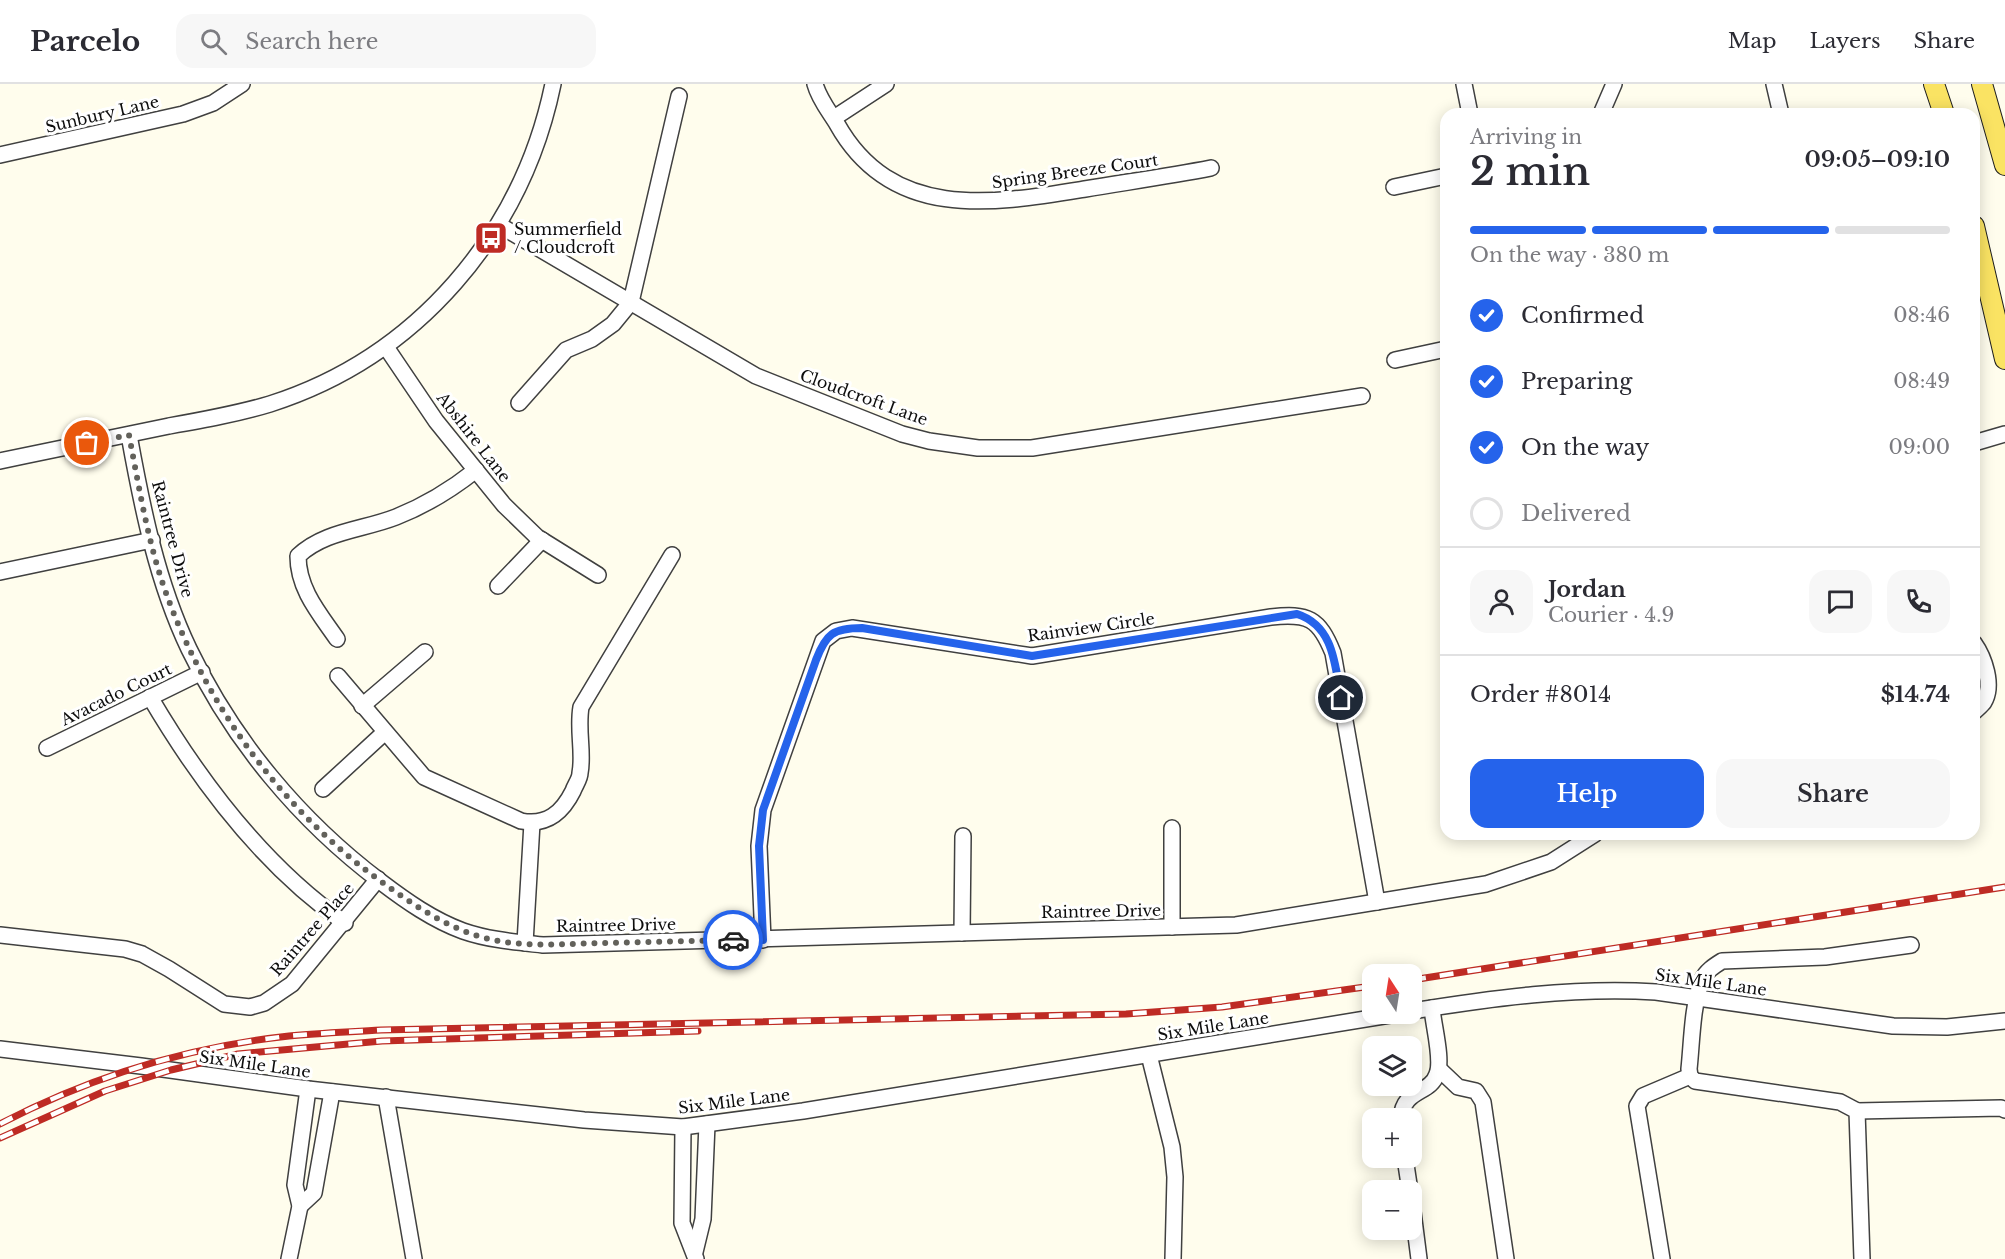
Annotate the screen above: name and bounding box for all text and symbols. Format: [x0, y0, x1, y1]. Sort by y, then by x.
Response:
search box [176, 14, 596, 68]
text: Parcelo [30, 24, 140, 59]
icon: search [197, 25, 230, 58]
text: Search here [245, 28, 378, 55]
text: Map [1728, 28, 1777, 54]
text: Layers [1810, 28, 1881, 54]
text: Share [1914, 28, 1975, 54]
street label: Sunbury Lane [43, 91, 161, 137]
text: Arriving in [1470, 125, 1582, 149]
text: 09:05–09:10 [1804, 146, 1950, 173]
text: 2 min [1470, 147, 1590, 196]
street label: Spring Breeze Court [991, 149, 1159, 193]
place label: Summerfield / Cloudcroft [514, 219, 622, 257]
bus stop icon: Summerfield / Cloudcroft [473, 220, 509, 256]
text: On the way · 380 m [1470, 243, 1669, 267]
icon: check [1470, 299, 1503, 332]
text: Confirmed [1521, 302, 1644, 329]
text: 08:46 [1893, 303, 1950, 327]
street label: Cloudcroft Lane [797, 365, 931, 429]
icon: check [1470, 365, 1503, 398]
text: Preparing [1521, 368, 1632, 395]
text: 08:49 [1893, 369, 1950, 393]
street label: Abshire Lane [432, 387, 515, 486]
pin [61, 417, 112, 468]
icon: bag [70, 426, 103, 459]
icon: check [1470, 431, 1503, 464]
text: On the way [1521, 434, 1649, 461]
text: 09:00 [1889, 435, 1950, 459]
street label: Raintree Drive [148, 478, 198, 600]
text: Delivered [1521, 500, 1631, 527]
button: person [1470, 570, 1533, 633]
button: chat [1809, 570, 1872, 633]
button: phone [1887, 570, 1950, 633]
text: Jordan [1548, 576, 1626, 603]
text: Courier · 4.9 [1548, 603, 1674, 627]
street label: Rainview Circle [1026, 608, 1156, 646]
street label: Avacado Court [56, 659, 175, 730]
pin [1315, 672, 1366, 723]
icon: home [1324, 681, 1357, 714]
text: Order #8014 [1470, 681, 1611, 708]
text: $14.74 [1881, 681, 1950, 708]
button: Help [1470, 759, 1704, 828]
button: Share [1716, 759, 1950, 828]
street label: Raintree Place [266, 878, 358, 980]
street label: Raintree Drive [1041, 900, 1161, 922]
courier [703, 910, 763, 970]
street label: Raintree Drive [556, 914, 676, 936]
icon: car [717, 924, 750, 957]
north arrow [1362, 964, 1422, 1024]
map controls [1362, 964, 1422, 1240]
street label: Six Mile Lane [1654, 964, 1768, 1000]
street label: Six Mile Lane [1156, 1007, 1270, 1045]
button: layers [1362, 1036, 1422, 1096]
street label: Six Mile Lane [198, 1046, 312, 1082]
street label: Six Mile Lane [677, 1084, 791, 1118]
button: + [1362, 1108, 1422, 1168]
button: − [1362, 1180, 1422, 1240]

